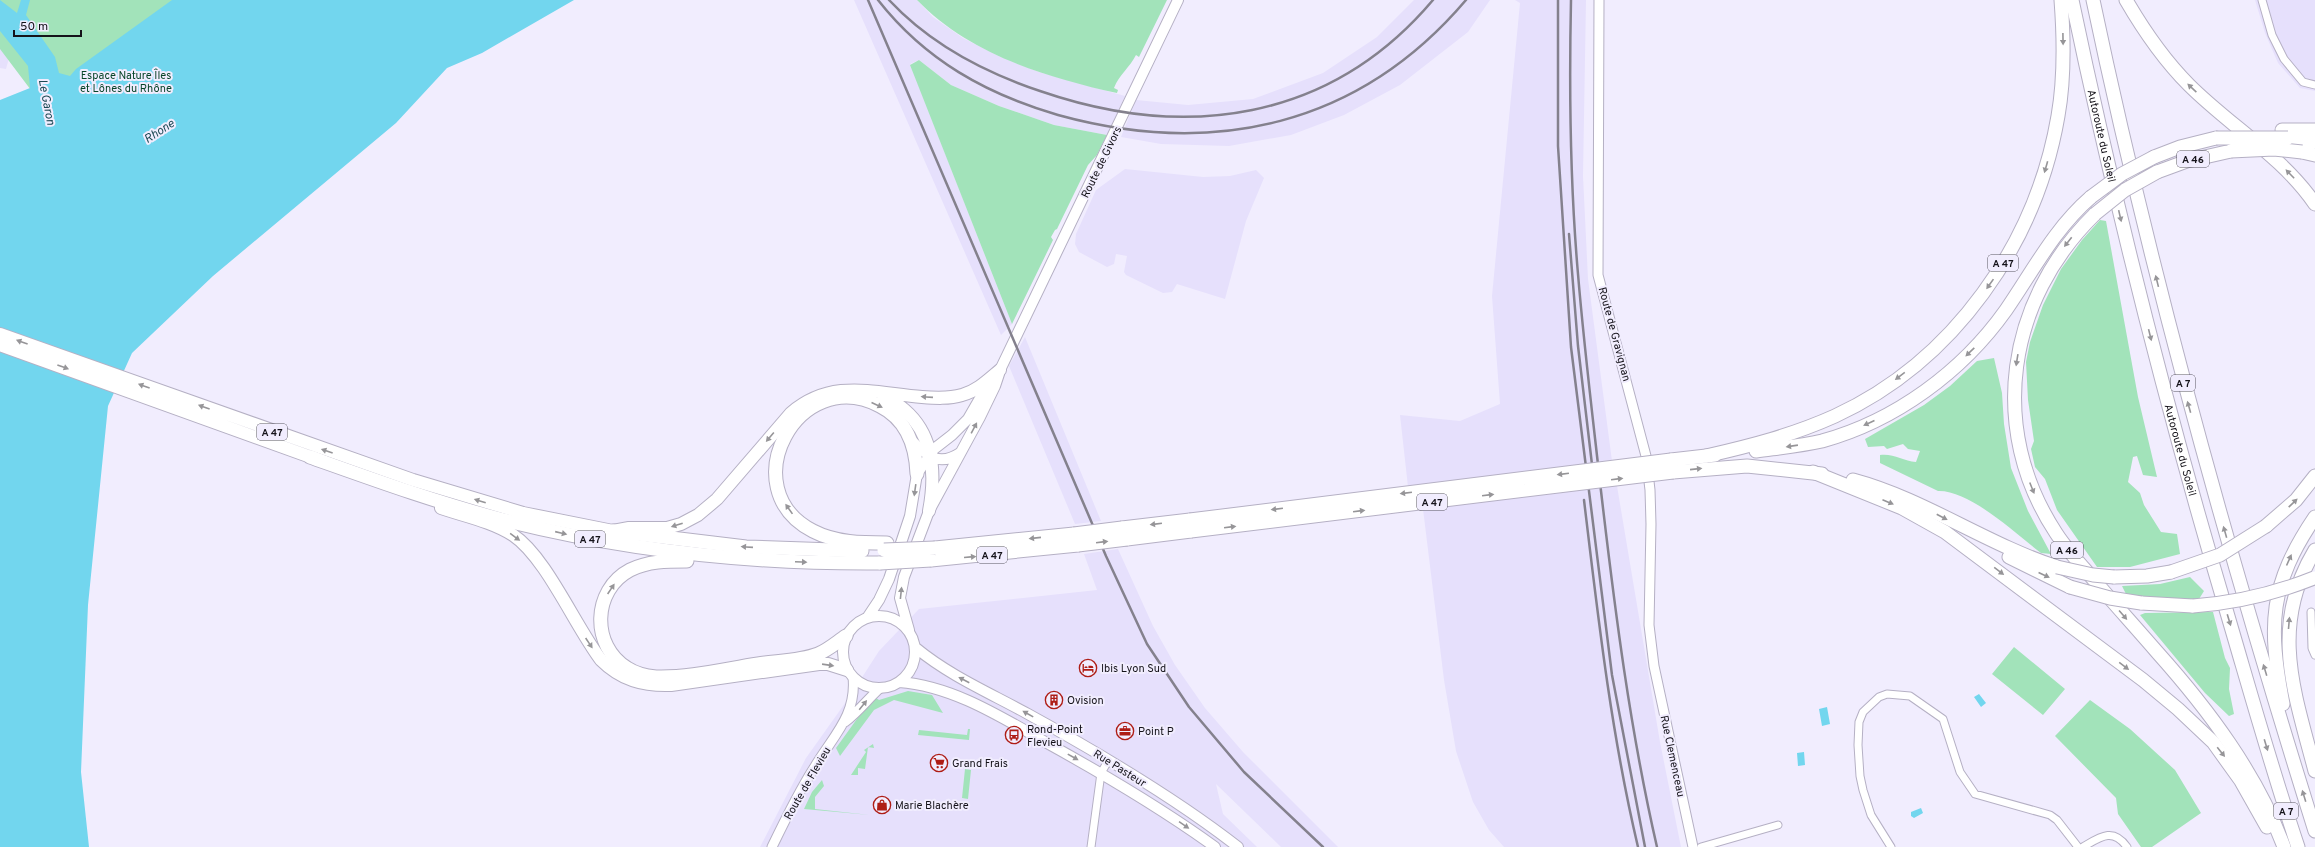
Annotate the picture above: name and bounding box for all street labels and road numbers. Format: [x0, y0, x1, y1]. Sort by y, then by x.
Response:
street label: Autoroute du Soleil [2084, 88, 2118, 184]
street label: Route de Givors [1079, 124, 1125, 201]
road number: A 46 [2177, 151, 2209, 167]
road number: A 47 [1988, 255, 2018, 271]
street label: Route de Gravignan [1595, 286, 1633, 383]
road number: A 7 [2171, 375, 2195, 391]
street label: Autoroute du Soleil [2161, 403, 2199, 498]
road number: A 47 [257, 424, 287, 440]
road number: A 47 [1417, 494, 1447, 510]
road number: A 47 [575, 531, 605, 547]
road number: A 46 [2051, 542, 2083, 558]
road number: A 47 [977, 547, 1007, 563]
street label: Rue Clemenceau [1657, 714, 1688, 798]
street label: Route de Flevieu [781, 745, 834, 822]
street label: Rue Pasteur [1090, 747, 1149, 791]
road number: A 7 [2274, 803, 2298, 819]

